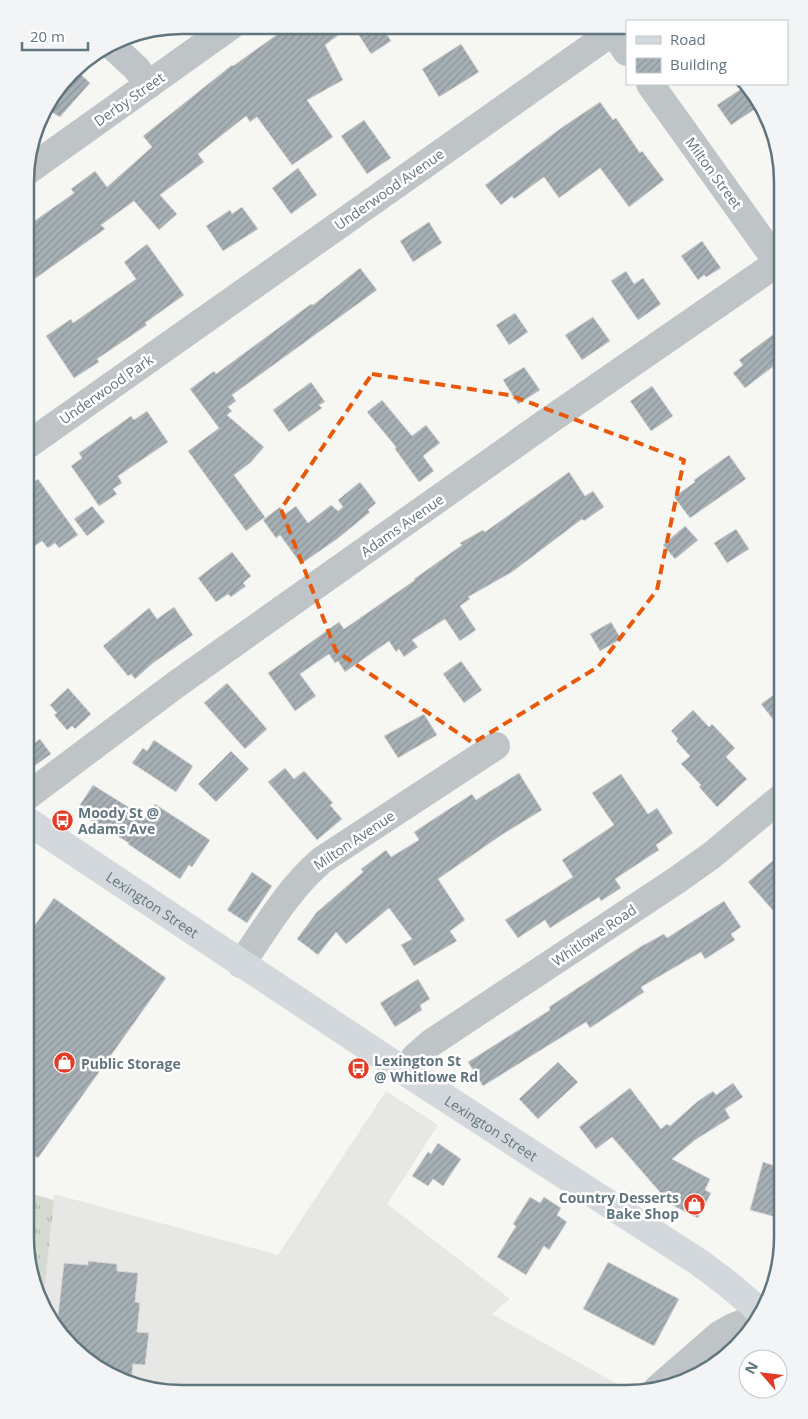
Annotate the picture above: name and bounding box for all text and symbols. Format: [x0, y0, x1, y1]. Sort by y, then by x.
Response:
scale bar [22, 20, 89, 52]
legend [626, 20, 788, 85]
text: 20 m [30, 26, 65, 46]
text: Road [670, 29, 706, 49]
text: Building [670, 54, 727, 74]
street label: Derby Street [90, 68, 168, 130]
street label: Milton Street [682, 133, 746, 213]
street label: Underwood Avenue [330, 144, 448, 234]
street label: Underwood Park [55, 349, 157, 428]
street label: Adams Avenue [357, 489, 447, 561]
place label: Moody St @ Adams Ave [78, 803, 159, 838]
street label: Milton Avenue [310, 806, 398, 874]
bus stop icon: Moody St @ Adams Ave [50, 808, 74, 832]
street label: Lexington Street [103, 867, 202, 942]
street label: Whitlowe Road [548, 900, 640, 970]
shop icon: Public Storage [53, 1051, 77, 1075]
place label: Lexington St @ Whitlowe Rd [374, 1051, 478, 1086]
place label: Public Storage [81, 1054, 181, 1073]
bus stop icon: Lexington St @ Whitlowe Rd [346, 1056, 370, 1080]
street label: Lexington Street [441, 1091, 542, 1165]
place label: Country Desserts Bake Shop [559, 1188, 679, 1223]
shop icon: Country Desserts Bake Shop [683, 1193, 707, 1217]
north arrow [738, 1349, 788, 1399]
text: N [740, 1358, 762, 1377]

